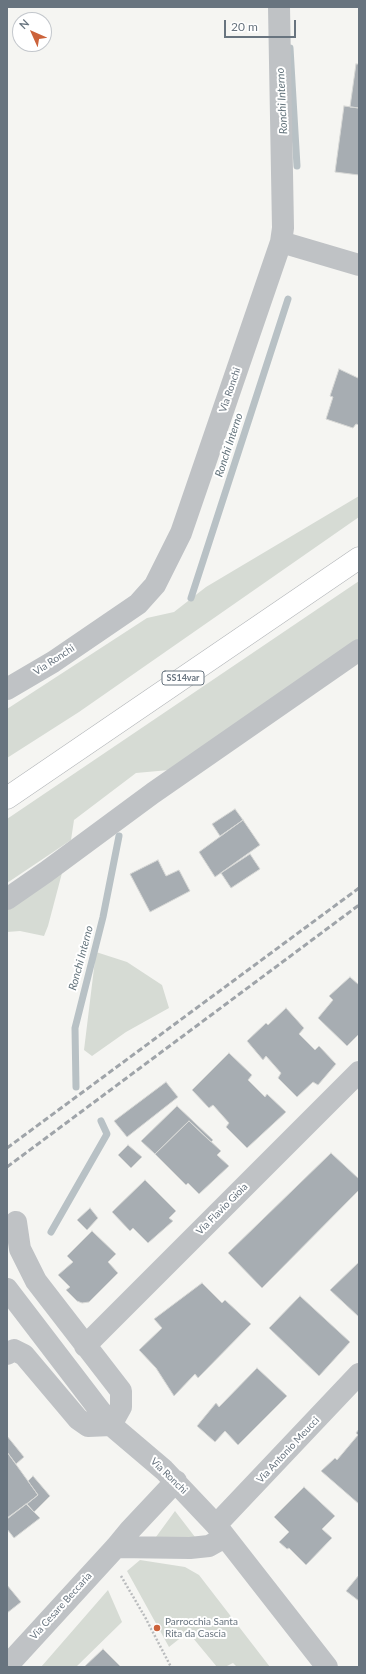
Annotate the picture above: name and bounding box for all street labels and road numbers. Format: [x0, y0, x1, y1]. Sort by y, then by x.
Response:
street label: Via Ronchi [217, 366, 243, 414]
street label: Via Ronchi [31, 642, 77, 678]
road number: SS14var [162, 671, 204, 685]
street label: Via Flavio Gioia [194, 1181, 250, 1237]
street label: Via Antonio Meucci [254, 1414, 322, 1486]
street label: Via Ronchi [148, 1455, 190, 1497]
street label: Via Cesare Beccaria [28, 1570, 94, 1642]

